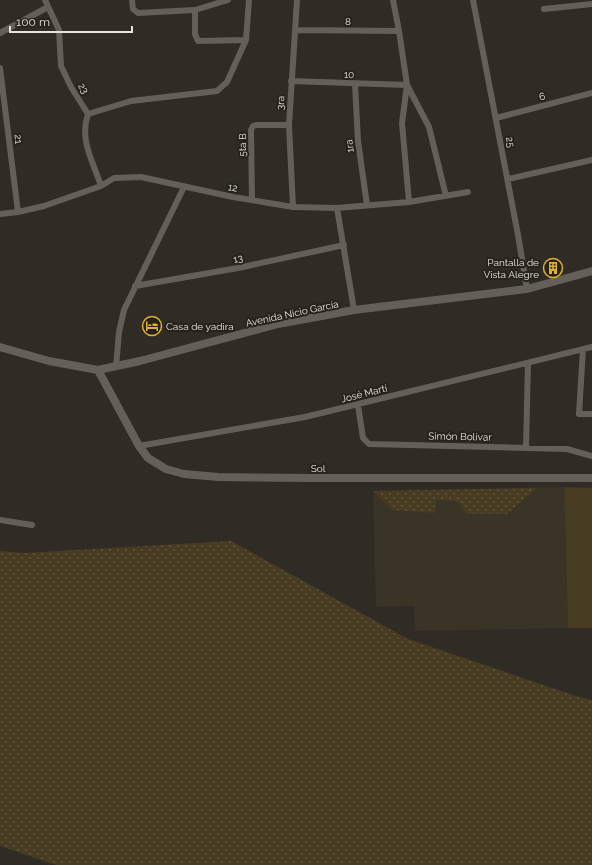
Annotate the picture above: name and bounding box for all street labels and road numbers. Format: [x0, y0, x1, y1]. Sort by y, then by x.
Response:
street label: 8 [345, 16, 351, 27]
street label: 10 [344, 69, 354, 80]
street label: 23 [76, 81, 91, 96]
street label: 6 [538, 90, 546, 103]
street label: 3ra [275, 96, 286, 110]
street label: 5ta B [237, 133, 248, 157]
street label: 21 [12, 134, 25, 145]
street label: 25 [504, 136, 517, 149]
street label: 1ra [343, 139, 356, 153]
street label: 12 [227, 181, 239, 194]
street label: 13 [232, 252, 244, 265]
street label: Avenida Nicio García [245, 298, 340, 329]
street label: José Martí [340, 382, 389, 405]
street label: Simón Bolívar [428, 430, 492, 443]
street label: Sol [311, 463, 326, 474]

